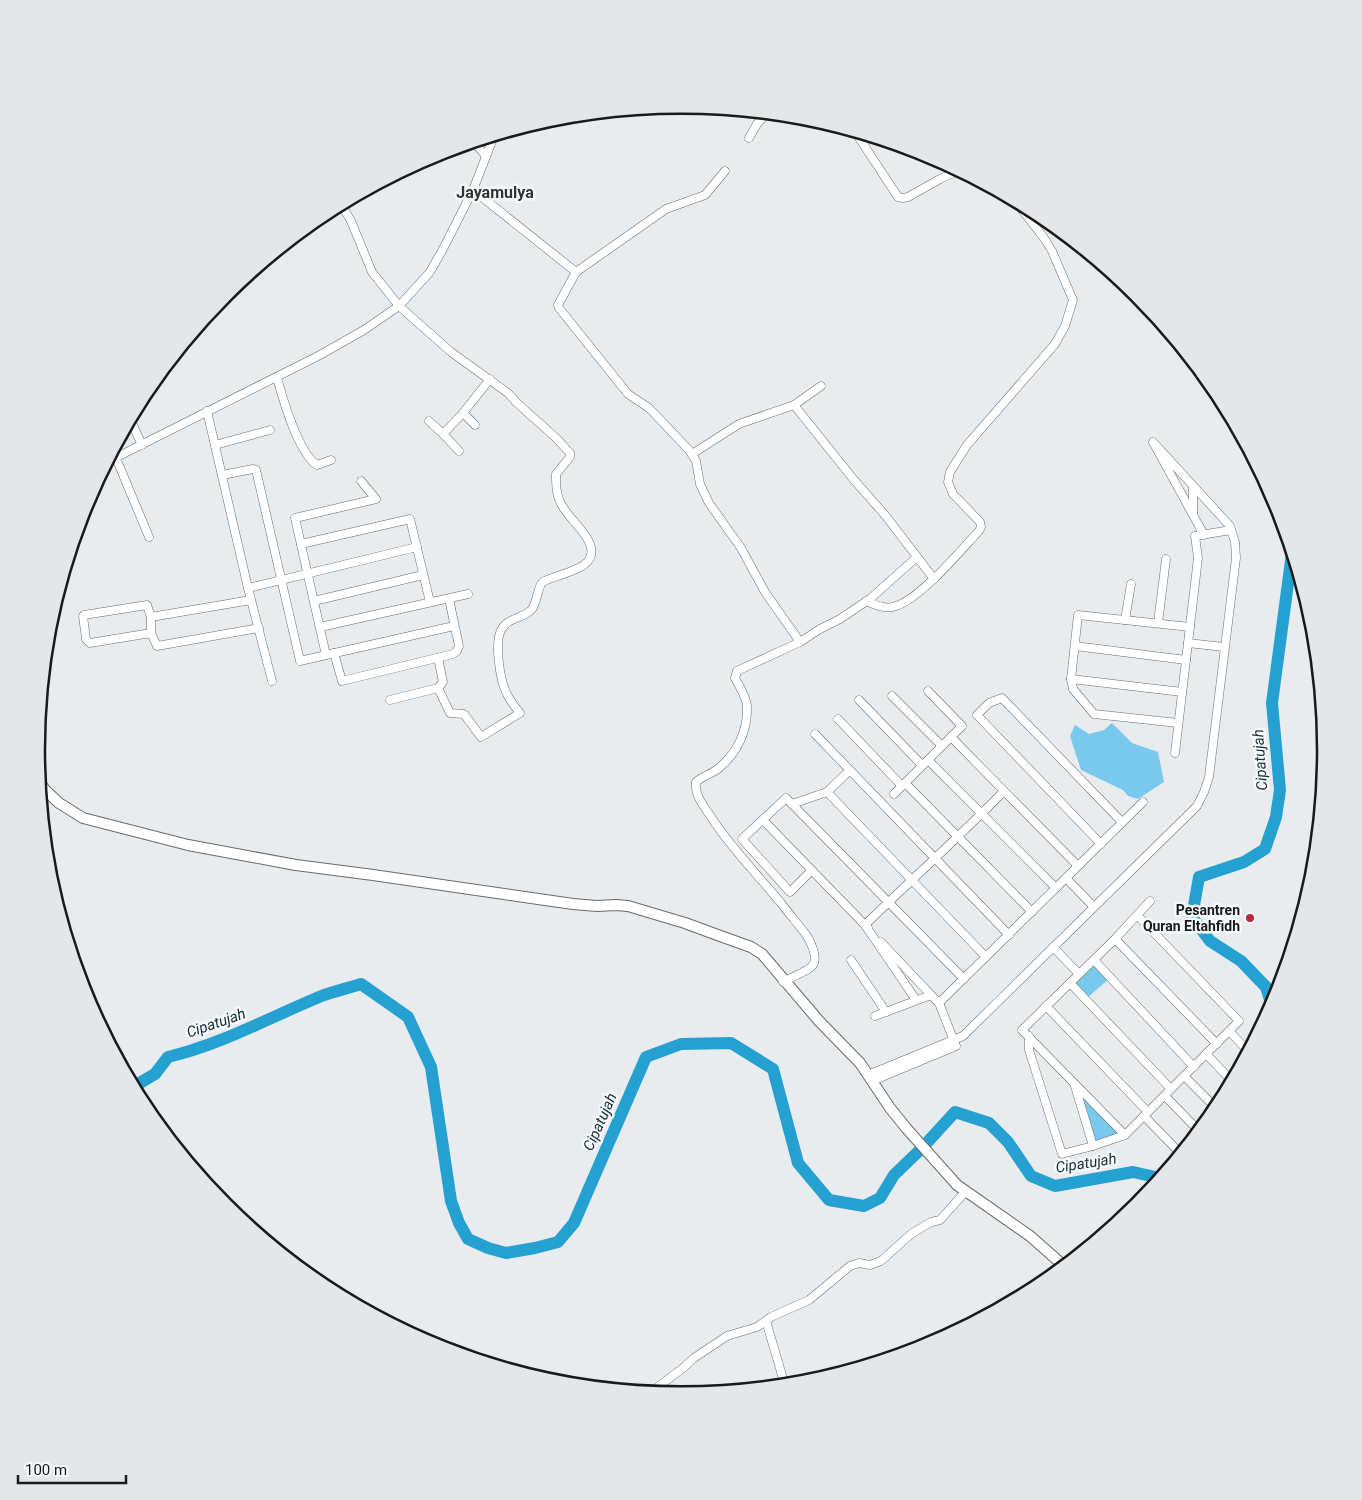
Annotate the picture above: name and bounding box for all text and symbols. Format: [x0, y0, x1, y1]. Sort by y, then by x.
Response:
district label: Jayamulya [456, 183, 534, 202]
water label: Cipatujah [1249, 729, 1271, 791]
place label: Pesantren Quran Eltahfidh [1143, 902, 1240, 934]
marker: Pesantren Quran Eltahfidh [1244, 912, 1256, 924]
water label: Cipatujah [184, 1005, 248, 1041]
water label: Cipatujah [579, 1090, 621, 1154]
water label: Cipatujah [1054, 1149, 1118, 1177]
scale bar [18, 1452, 125, 1484]
text: 100 m [25, 1461, 67, 1479]

